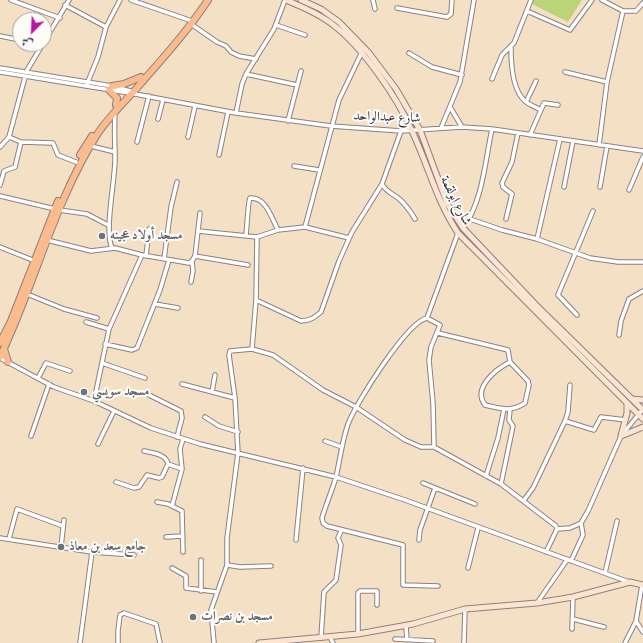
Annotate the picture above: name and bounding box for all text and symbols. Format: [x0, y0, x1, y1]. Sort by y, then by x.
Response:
north arrow [12, 12, 52, 52]
text: ش [20, 34, 35, 51]
street label: شارع عبدالواحد [353, 109, 421, 127]
street label: شارع ابولقمة [436, 174, 474, 228]
place label: مسجد أولاد عجينه [110, 228, 182, 244]
marker: مسجد أولاد عجينه [97, 231, 107, 241]
place label: مسجد سويسي [92, 384, 149, 400]
marker: مسجد سويسي [79, 387, 89, 397]
place label: جامع سعد بن معاذ [69, 539, 146, 555]
marker: جامع سعد بن معاذ [56, 542, 66, 552]
place label: مسجد بن نصرات [201, 609, 273, 625]
marker: مسجد بن نصرات [188, 612, 198, 622]

